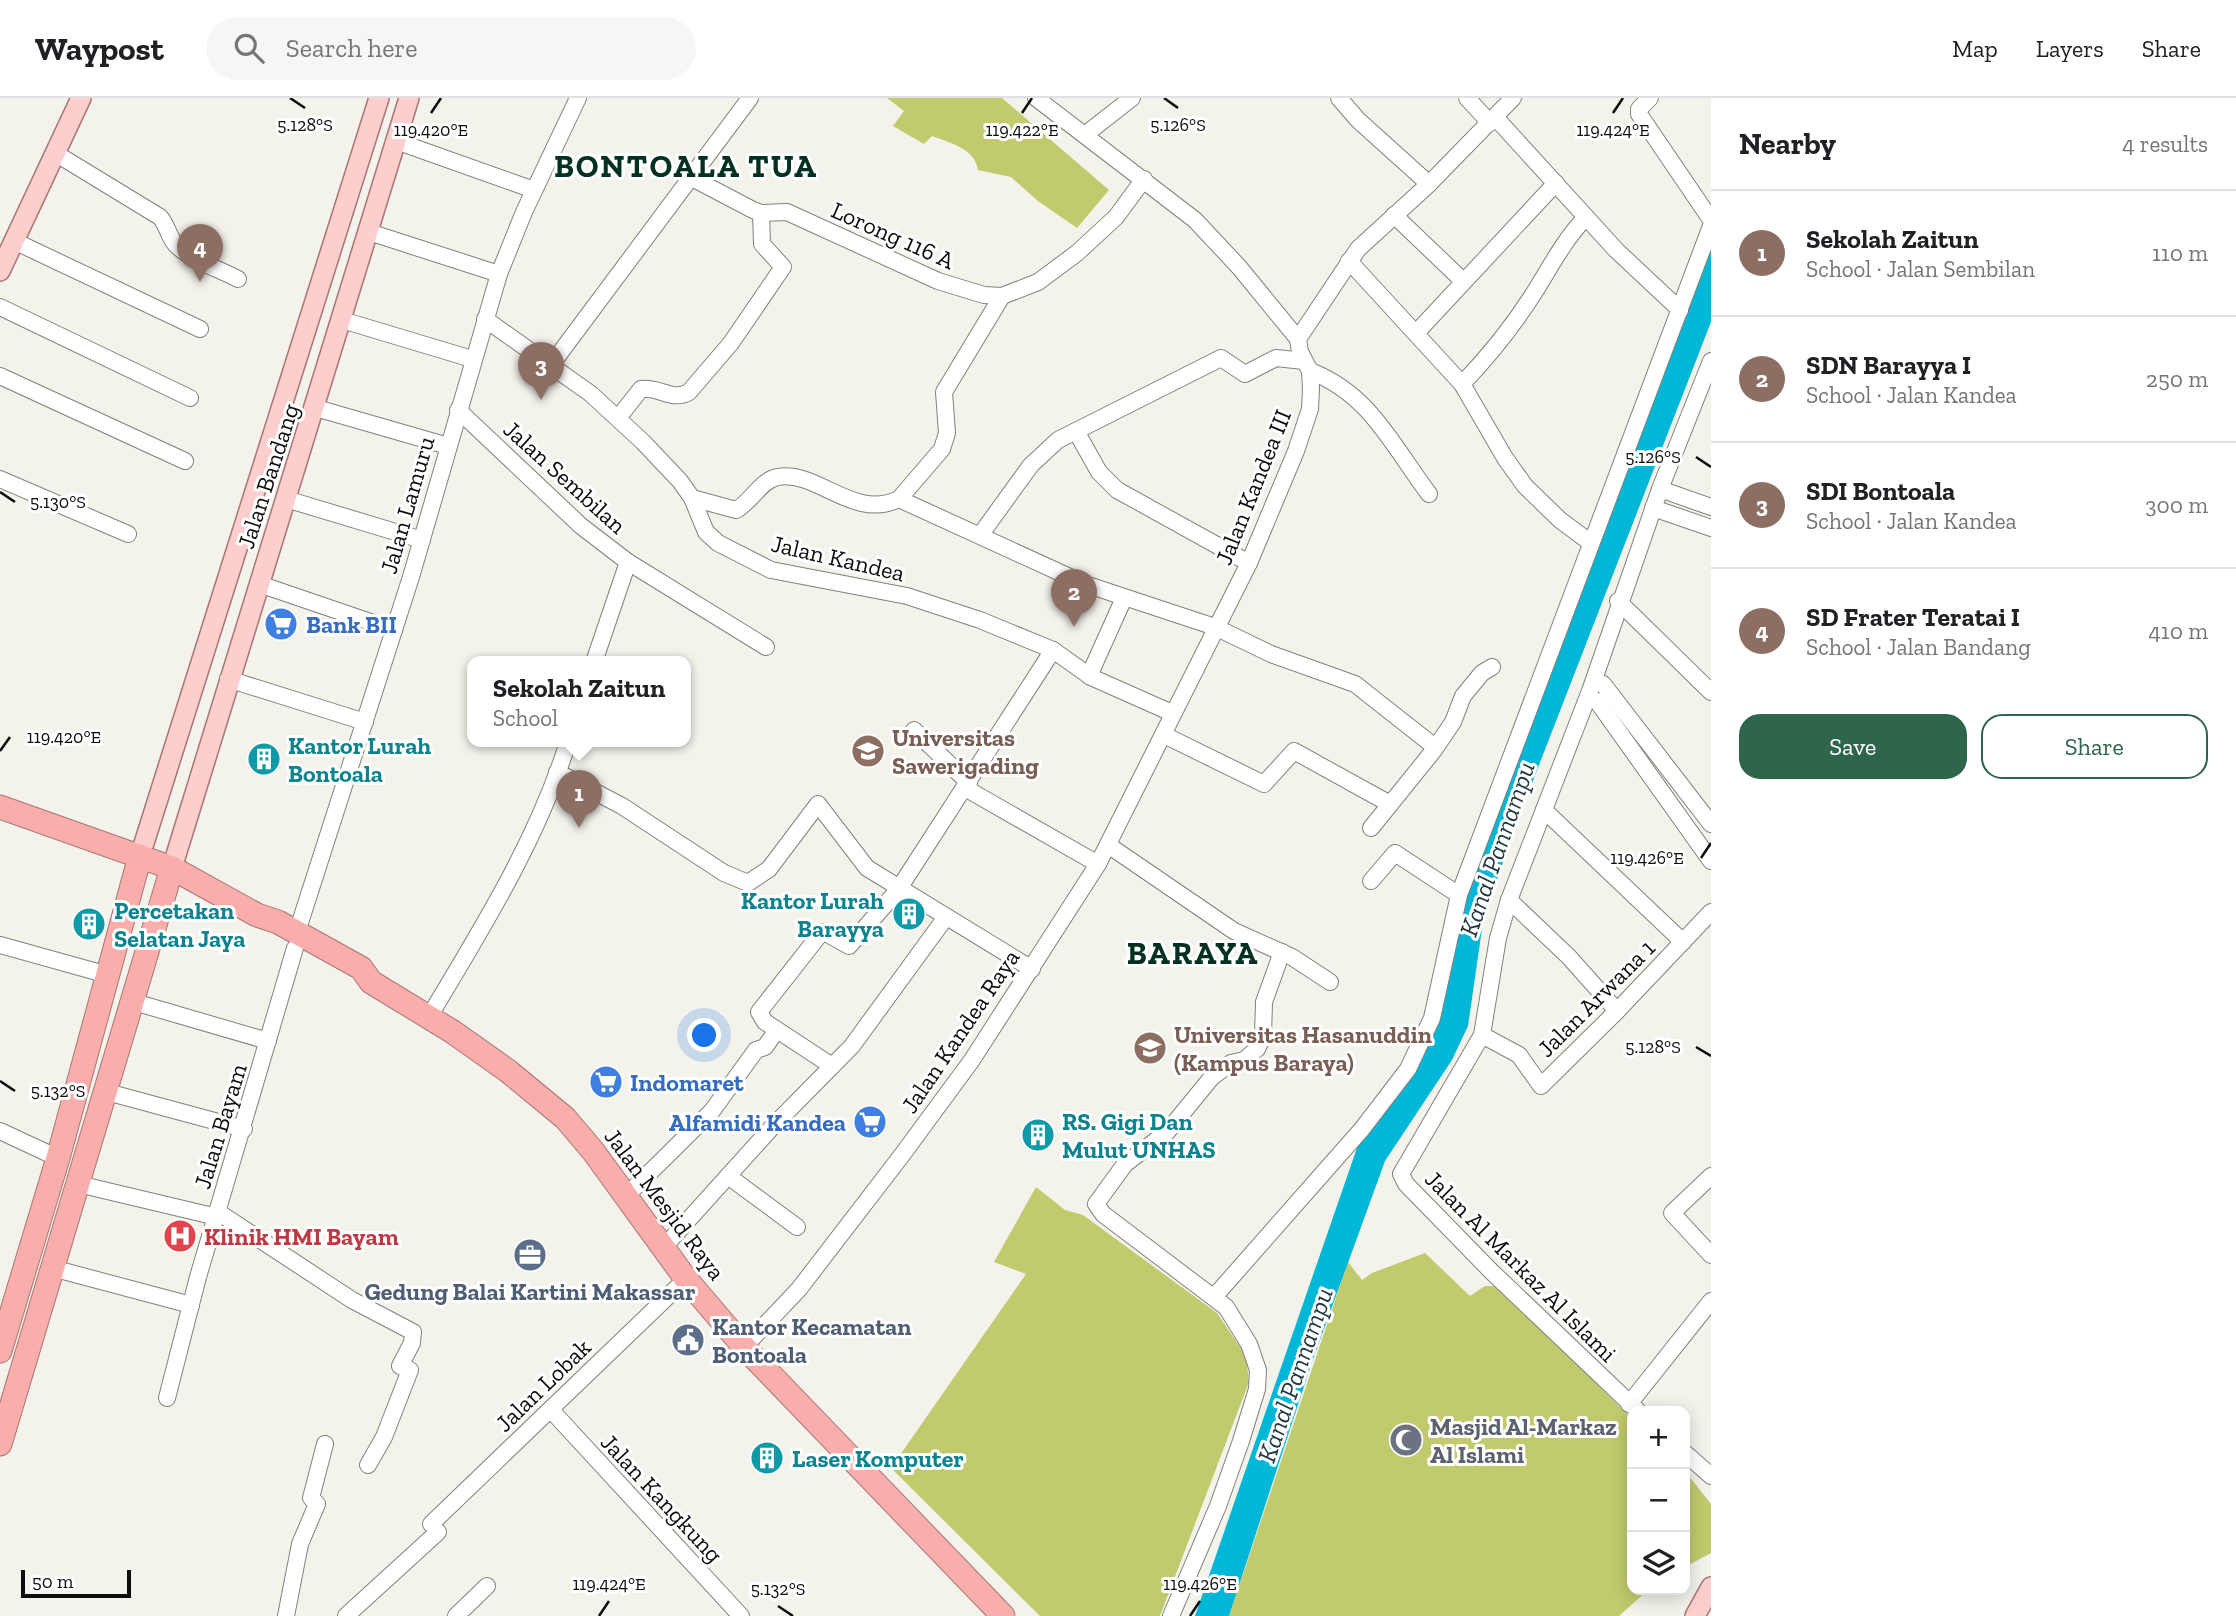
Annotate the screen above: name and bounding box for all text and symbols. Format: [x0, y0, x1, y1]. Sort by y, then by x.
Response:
search box [206, 17, 696, 80]
text: Waypost [35, 29, 164, 68]
icon: search [230, 29, 268, 67]
text: Search here [286, 32, 418, 64]
text: Map [1952, 34, 1998, 63]
text: Layers [2036, 34, 2104, 63]
text: Share [2142, 34, 2201, 63]
text: 5.128°S [277, 114, 333, 136]
text: 5.126°S [1150, 114, 1206, 136]
text: 119.420°E [394, 119, 468, 141]
text: 119.422°E [985, 119, 1059, 141]
text: 119.424°E [1576, 119, 1650, 141]
text: Nearby [1739, 126, 1836, 162]
text: 4 results [2122, 130, 2208, 158]
district label: BONTOALA TUA [554, 147, 818, 185]
street label: Lorong 116 A [827, 195, 959, 275]
text: Sekolah Zaitun [1806, 223, 1979, 255]
pin: 4 [177, 224, 223, 282]
text: 1 [1757, 239, 1767, 267]
text: 110 m [2152, 239, 2208, 267]
text: School · Jalan Sembilan [1806, 255, 2035, 283]
pin: 3 [518, 342, 564, 400]
text: SDN Barayya I [1806, 349, 1971, 381]
text: 2 [1756, 365, 1768, 393]
text: 250 m [2146, 365, 2208, 393]
text: School · Jalan Kandea [1806, 381, 2017, 409]
street label: Jalan Bandang [231, 400, 305, 552]
street label: Jalan Kandea III [1209, 405, 1297, 569]
street label: Jalan Sembilan [498, 414, 633, 540]
street label: Jalan Lamuru [374, 433, 441, 577]
text: 5.126°S [1625, 446, 1681, 468]
text: SDI Bontoala [1806, 475, 1955, 507]
text: 5.130°S [30, 491, 86, 513]
text: 3 [1756, 491, 1768, 519]
text: 300 m [2145, 491, 2208, 519]
text: School · Jalan Kandea [1806, 507, 2017, 535]
street label: Jalan Kandea [769, 529, 908, 588]
pin: 2 [1051, 569, 1097, 627]
text: SD Frater Teratai I [1806, 601, 2020, 633]
supermarket icon: Bank BII [262, 605, 300, 643]
place label: Bank BII [306, 610, 397, 639]
text: 4 [1755, 617, 1769, 645]
text: 410 m [2148, 617, 2208, 645]
text: School · Jalan Bandang [1806, 633, 2031, 661]
popup [467, 656, 691, 747]
text: Sekolah Zaitun [493, 672, 665, 704]
text: School [493, 704, 558, 732]
button: Save [1739, 714, 1967, 779]
button: Share [1981, 714, 2208, 779]
place label: Universitas Sawerigading [892, 723, 1039, 780]
text: 119.420°E [27, 726, 101, 748]
place label: Kantor Lurah Bontoala [288, 731, 431, 788]
school or university icon: Universitas Sawerigading [849, 732, 887, 770]
building icon: Kantor Lurah Bontoala [245, 740, 283, 778]
water label: Kanal Pannampu [1452, 757, 1542, 941]
pin: 1 [556, 770, 602, 828]
text: 119.426°E [1610, 847, 1684, 869]
place label: Kantor Lurah Barayya [741, 886, 884, 943]
building icon: Kantor Lurah Barayya [890, 895, 928, 933]
place label: Percetakan Selatan Jaya [114, 896, 245, 953]
building icon: Percetakan Selatan Jaya [70, 905, 108, 943]
street label: Jalan Arwana 1 [1531, 933, 1661, 1063]
district label: BARAYA [1127, 934, 1259, 972]
street label: Jalan Kandea Raya [895, 943, 1026, 1118]
your location [687, 1018, 721, 1052]
place label: Universitas Hasanuddin (Kampus Baraya) [1174, 1020, 1432, 1077]
school or university icon: Universitas Hasanuddin (Kampus Baraya) [1131, 1029, 1169, 1067]
text: 5.128°S [1625, 1036, 1681, 1058]
street label: Jalan Bayam [187, 1060, 253, 1192]
supermarket icon: Indomaret [587, 1063, 625, 1101]
place label: Indomaret [630, 1068, 744, 1097]
text: 5.132°S [31, 1080, 85, 1102]
supermarket icon: Alfamidi Kandea [851, 1103, 889, 1141]
place label: RS. Gigi Dan Mulut UNHAS [1062, 1107, 1216, 1164]
place label: Alfamidi Kandea [669, 1108, 846, 1137]
building icon: RS. Gigi Dan Mulut UNHAS [1019, 1116, 1057, 1154]
street label: Jalan Mesjid Raya [598, 1122, 732, 1286]
street label: Jalan Al Markaz Al Islami [1419, 1164, 1623, 1368]
hospital icon: Klinik HMI Bayam [161, 1217, 199, 1255]
place label: Klinik HMI Bayam [204, 1222, 399, 1251]
office icon: Gedung Balai Kartini Makassar [511, 1236, 549, 1274]
place label: Gedung Balai Kartini Makassar [364, 1277, 696, 1306]
water label: Kanal Pannampu [1250, 1283, 1340, 1467]
place label: Kantor Kecamatan Bontoala [712, 1312, 911, 1369]
public building icon: Kantor Kecamatan Bontoala [669, 1321, 707, 1359]
street label: Jalan Lobak [489, 1332, 597, 1438]
map controls [1627, 1406, 1690, 1595]
button: + [1627, 1406, 1690, 1469]
place label: Masjid Al-Markaz Al Islami [1430, 1412, 1617, 1469]
mosque icon: Masjid Al-Markaz Al Islami [1387, 1421, 1425, 1459]
street label: Jalan Kangkung [595, 1427, 729, 1569]
building icon: Laser Komputer [748, 1439, 786, 1477]
place label: Laser Komputer [792, 1444, 964, 1473]
button: − [1627, 1469, 1690, 1532]
button: layers [1627, 1532, 1690, 1595]
scale bar [21, 1567, 131, 1599]
text: 50 m [32, 1570, 73, 1593]
text: 119.424°E [572, 1573, 646, 1595]
text: 119.426°E [1163, 1573, 1237, 1595]
text: 5.132°S [751, 1578, 805, 1600]

